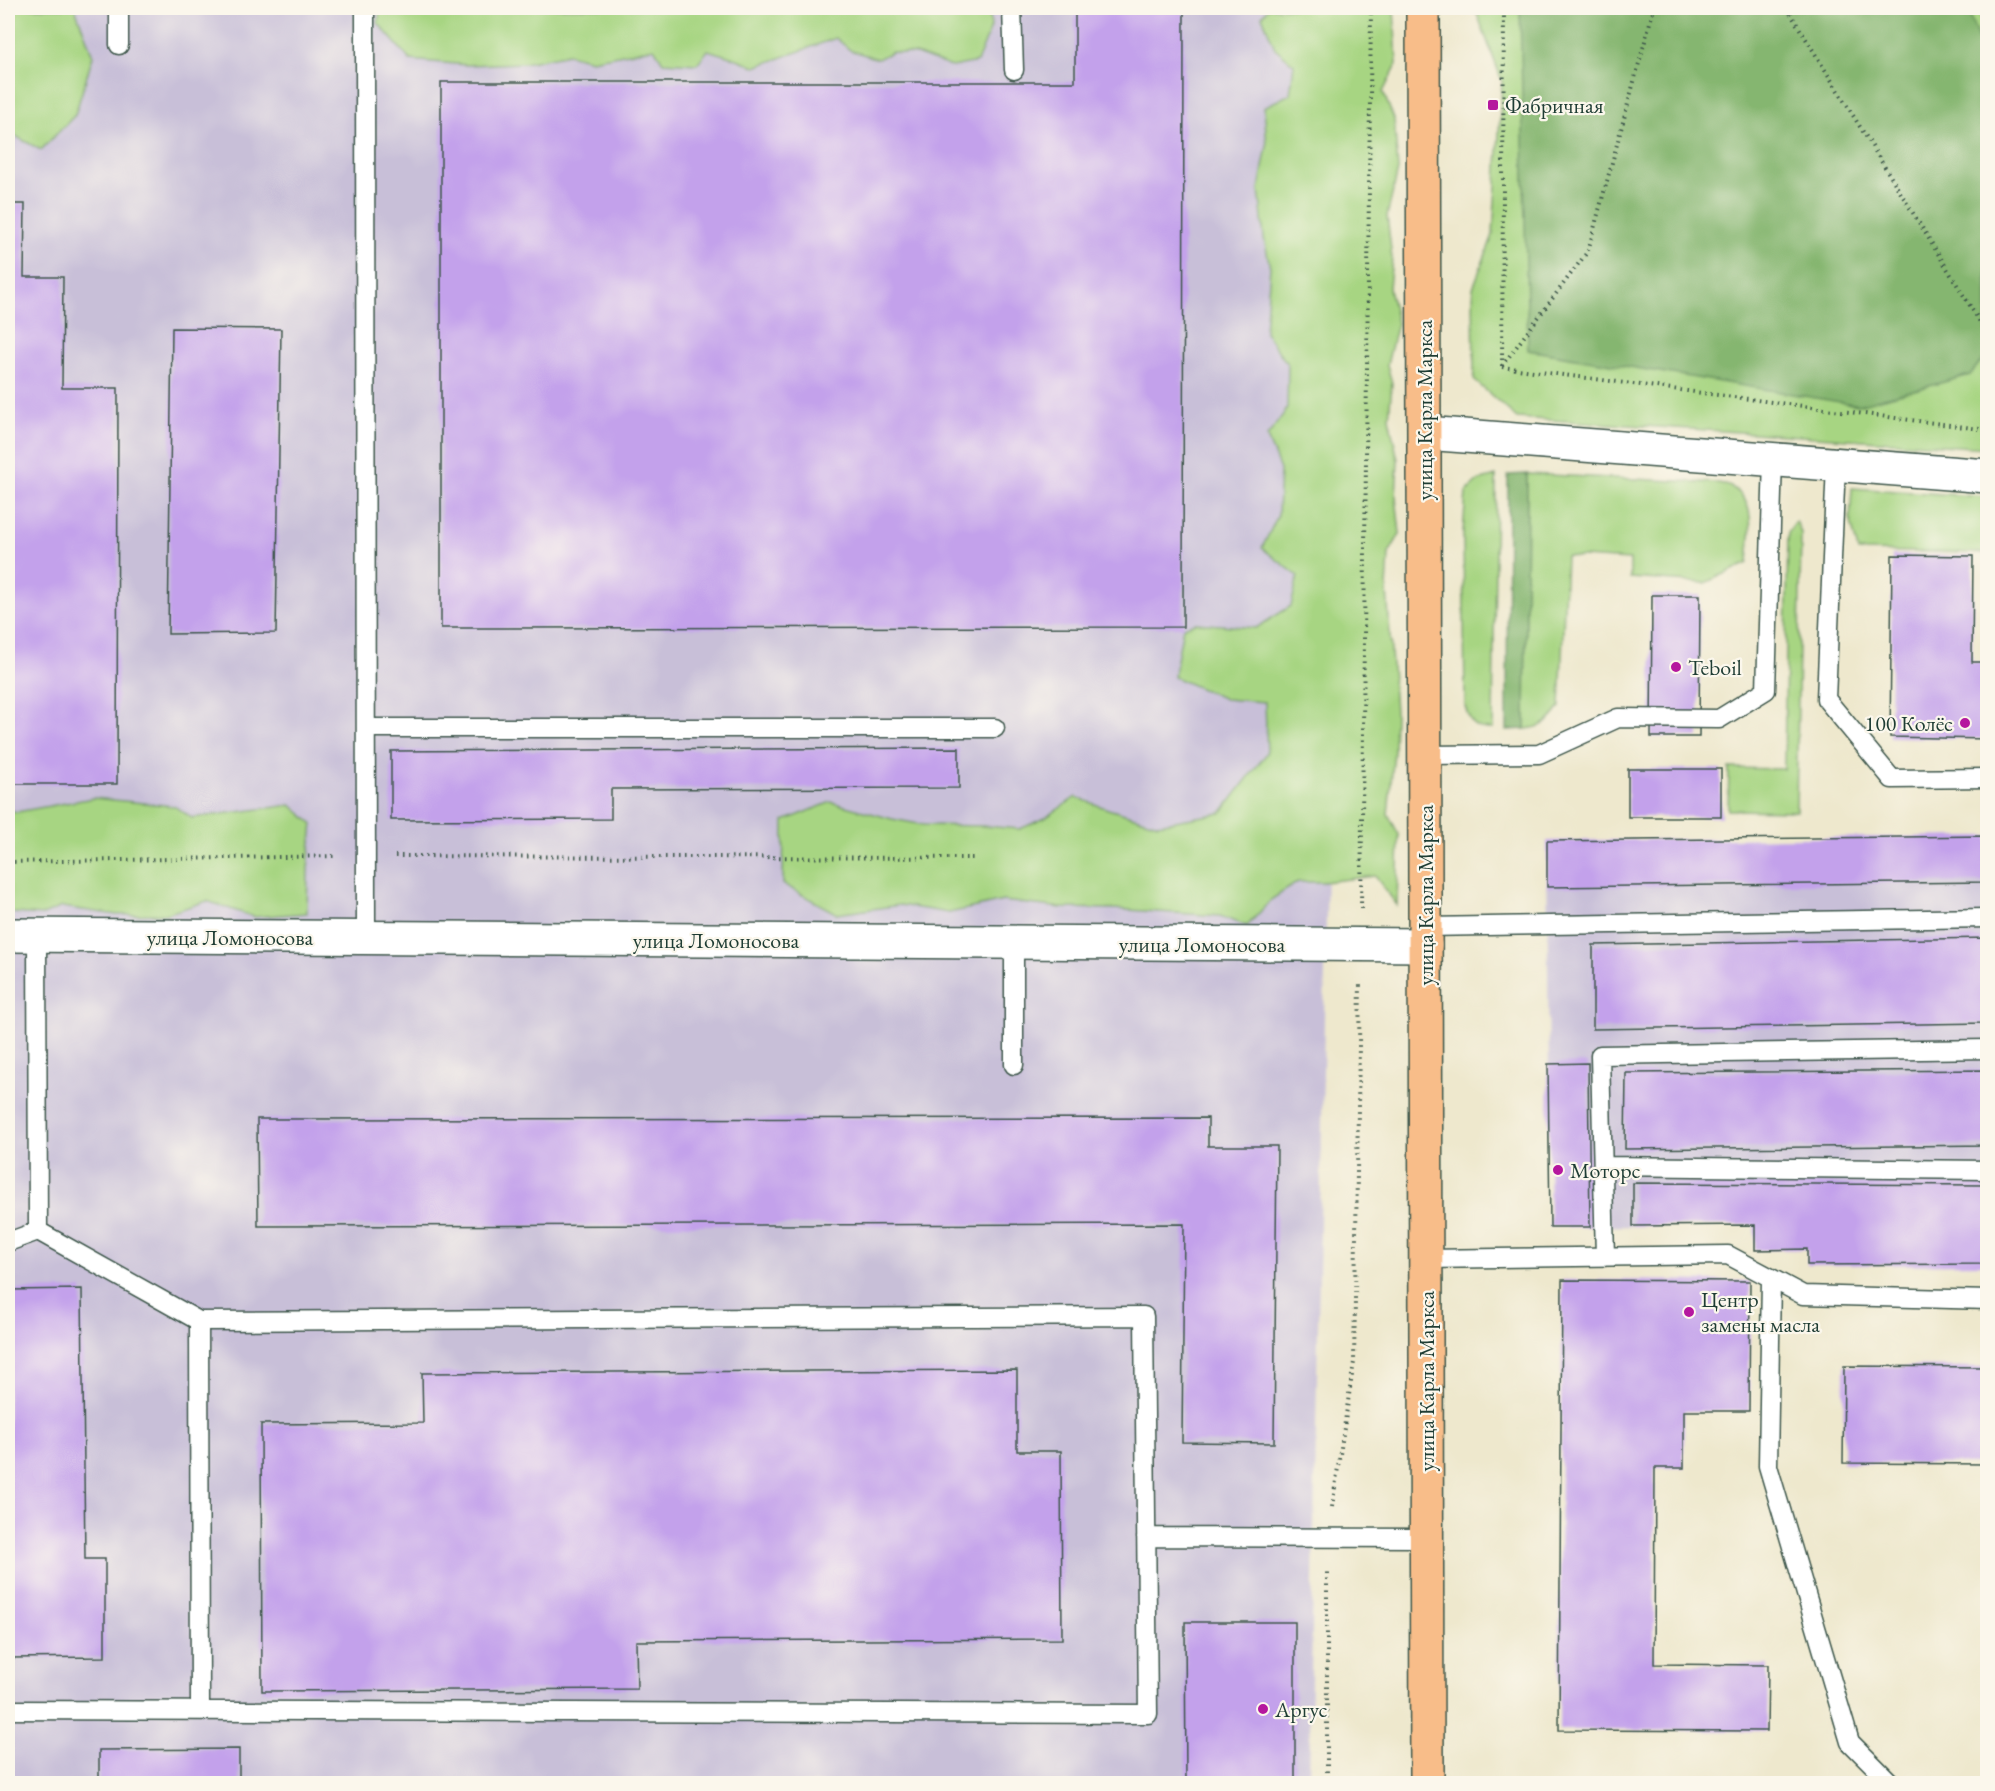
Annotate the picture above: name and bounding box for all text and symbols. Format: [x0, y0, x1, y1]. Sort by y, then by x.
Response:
place label: Фабричная [1505, 91, 1604, 120]
marker: Фабричная [1486, 98, 1500, 112]
street label: улица Карла Маркса [1410, 319, 1439, 500]
place label: Teboil [1688, 653, 1742, 682]
marker: Teboil [1669, 660, 1683, 674]
place label: 100 Колёс [1865, 709, 1953, 738]
marker: 100 Колёс [1958, 716, 1972, 730]
street label: улица Карла Маркса [1411, 804, 1440, 985]
street label: улица Ломоносова [147, 923, 314, 952]
street label: улица Ломоносова [633, 926, 800, 955]
street label: улица Ломоносова [1119, 930, 1286, 959]
place label: Моторс [1570, 1156, 1641, 1185]
marker: Моторс [1551, 1163, 1565, 1177]
place label: Центр замены масла [1701, 1285, 1820, 1339]
street label: улица Карла Маркса [1412, 1290, 1441, 1471]
marker: Центр замены масла [1682, 1305, 1696, 1319]
place label: Аргус [1274, 1695, 1328, 1724]
marker: Аргус [1256, 1702, 1270, 1716]

